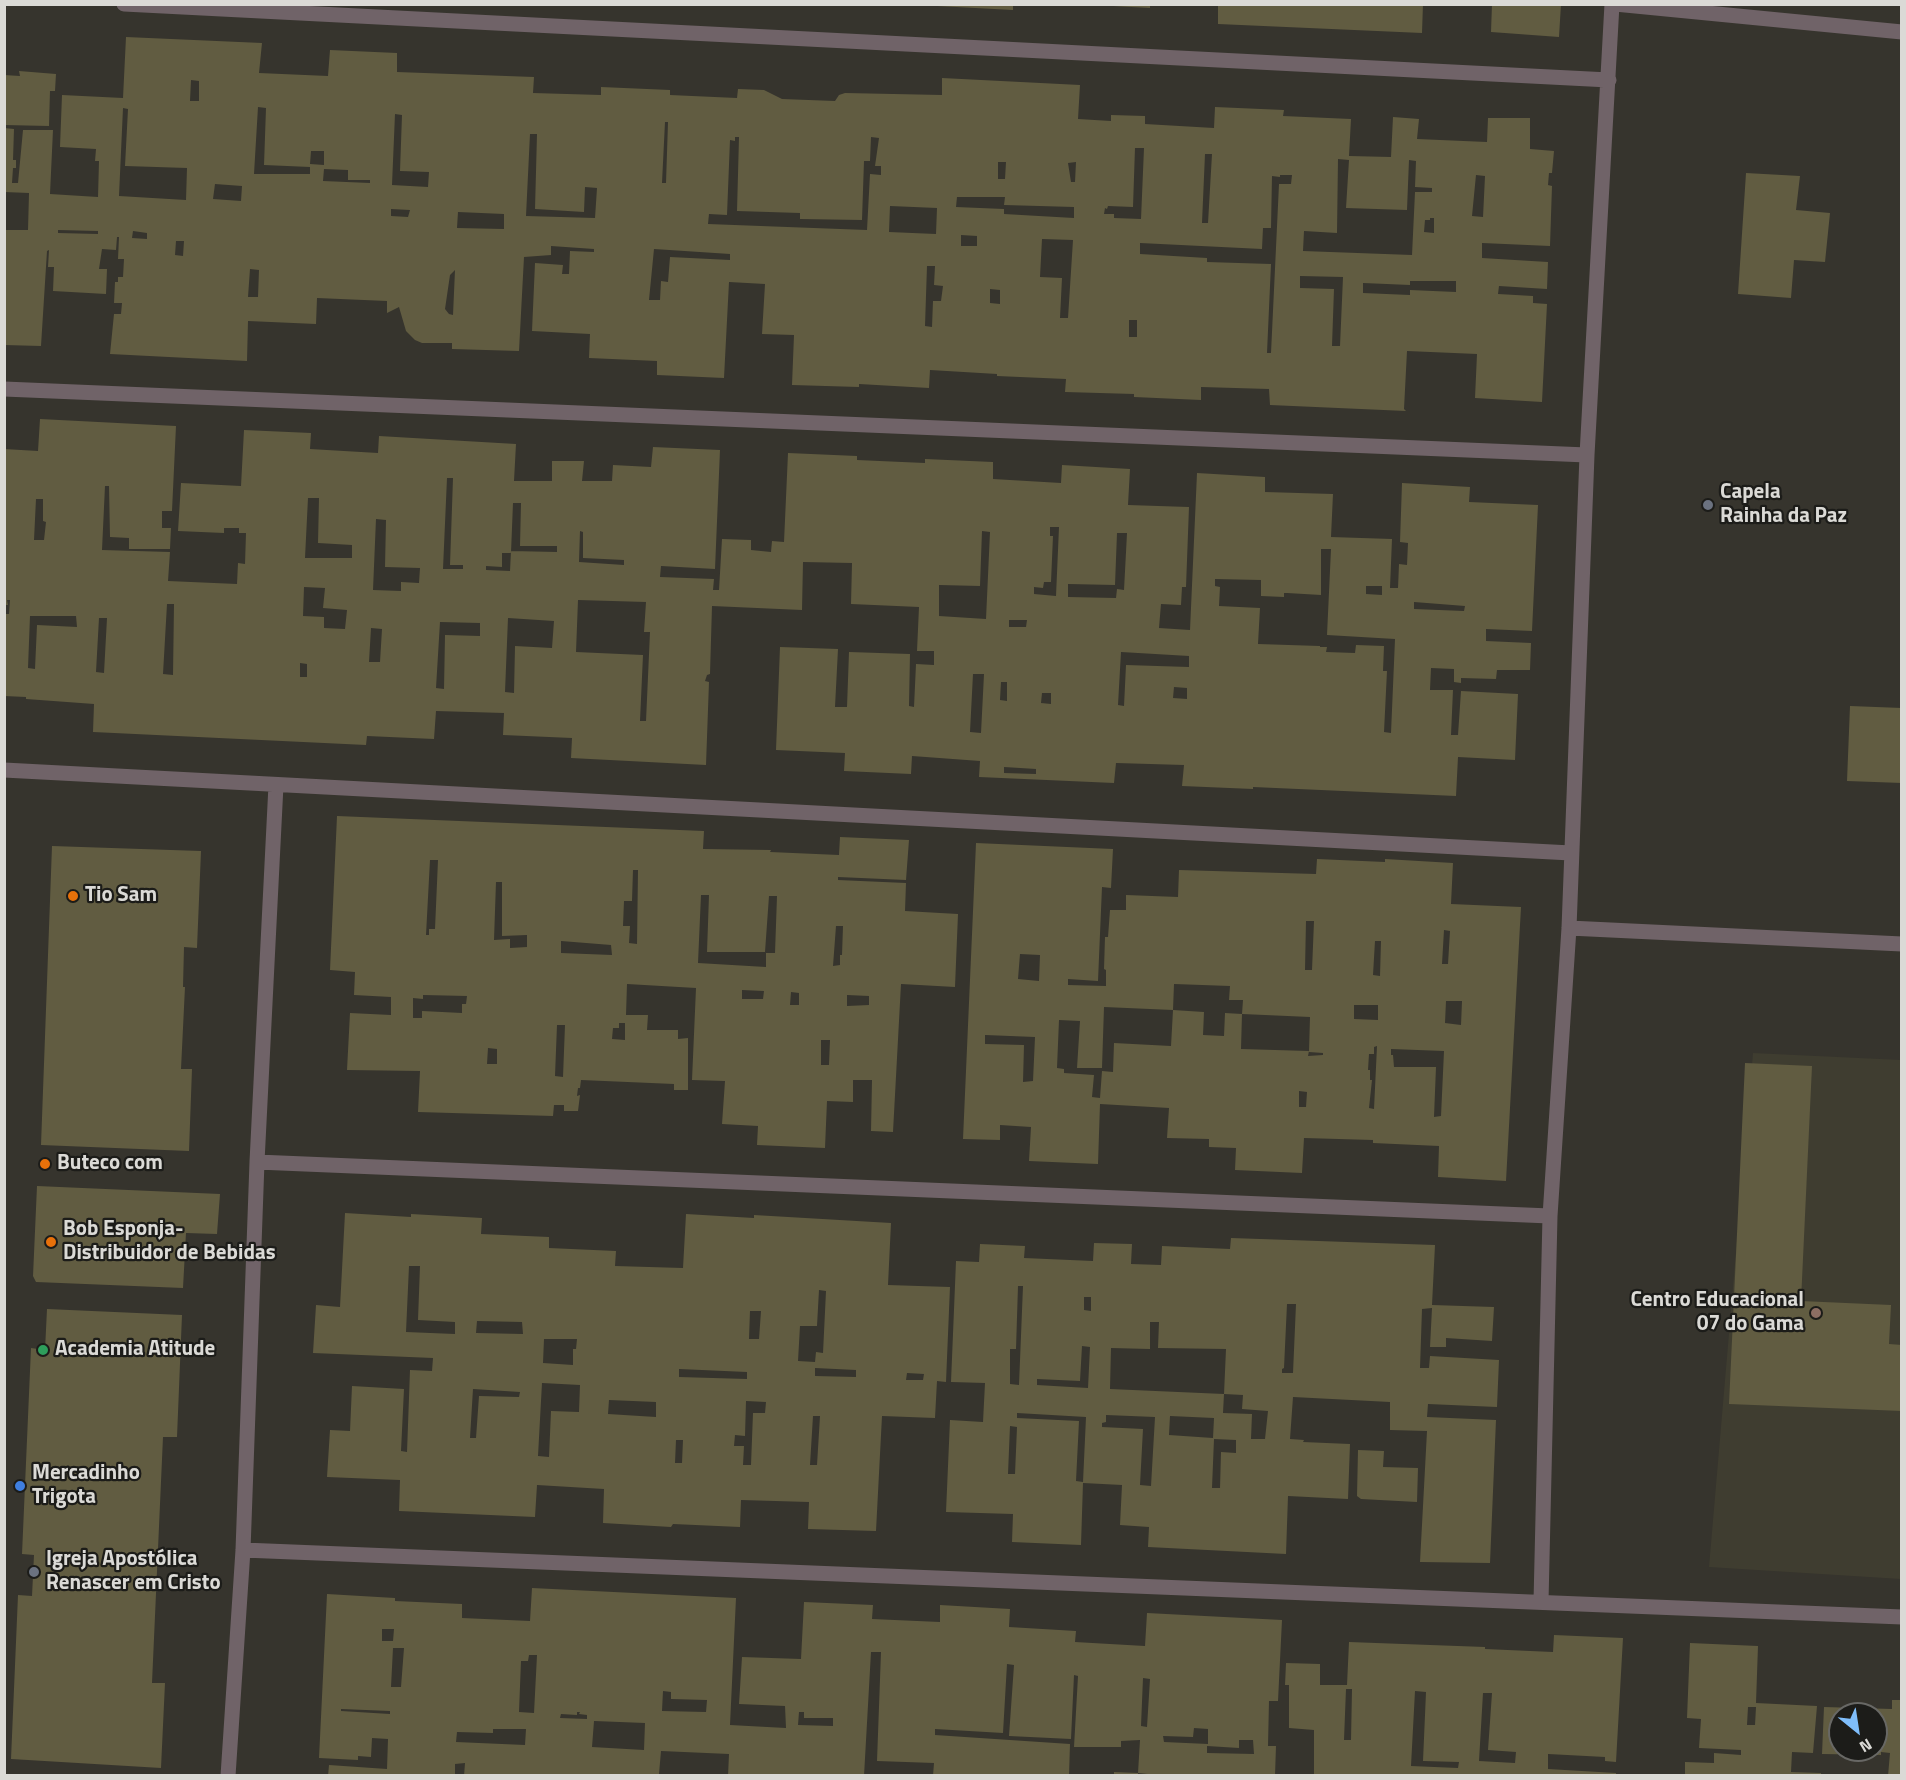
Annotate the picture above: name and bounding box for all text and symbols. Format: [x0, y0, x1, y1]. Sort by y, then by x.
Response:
place label: Capela Rainha da Paz [1720, 480, 1847, 530]
marker: Capela Rainha da Paz [1701, 498, 1715, 512]
place label: Tio Sam [85, 883, 157, 909]
marker: Tio Sam [66, 889, 80, 903]
place label: Buteco com [57, 1151, 163, 1177]
marker: Buteco com [38, 1157, 52, 1171]
place label: Bob Esponja- Distribuidor de Bebidas [63, 1217, 276, 1267]
marker: Bob Esponja- Distribuidor de Bebidas [44, 1235, 58, 1249]
place label: Centro Educacional 07 do Gama [1630, 1288, 1804, 1338]
marker: Centro Educacional 07 do Gama [1809, 1306, 1823, 1320]
place label: Academia Atitude [55, 1337, 215, 1363]
marker: Academia Atitude [36, 1343, 50, 1357]
place label: Mercadinho Trigota [32, 1461, 140, 1511]
marker: Mercadinho Trigota [13, 1479, 27, 1493]
place label: Igreja Apostólica Renascer em Cristo [46, 1547, 221, 1597]
marker: Igreja Apostólica Renascer em Cristo [27, 1565, 41, 1579]
north arrow [1828, 1702, 1888, 1762]
text: N [1855, 1733, 1877, 1759]

